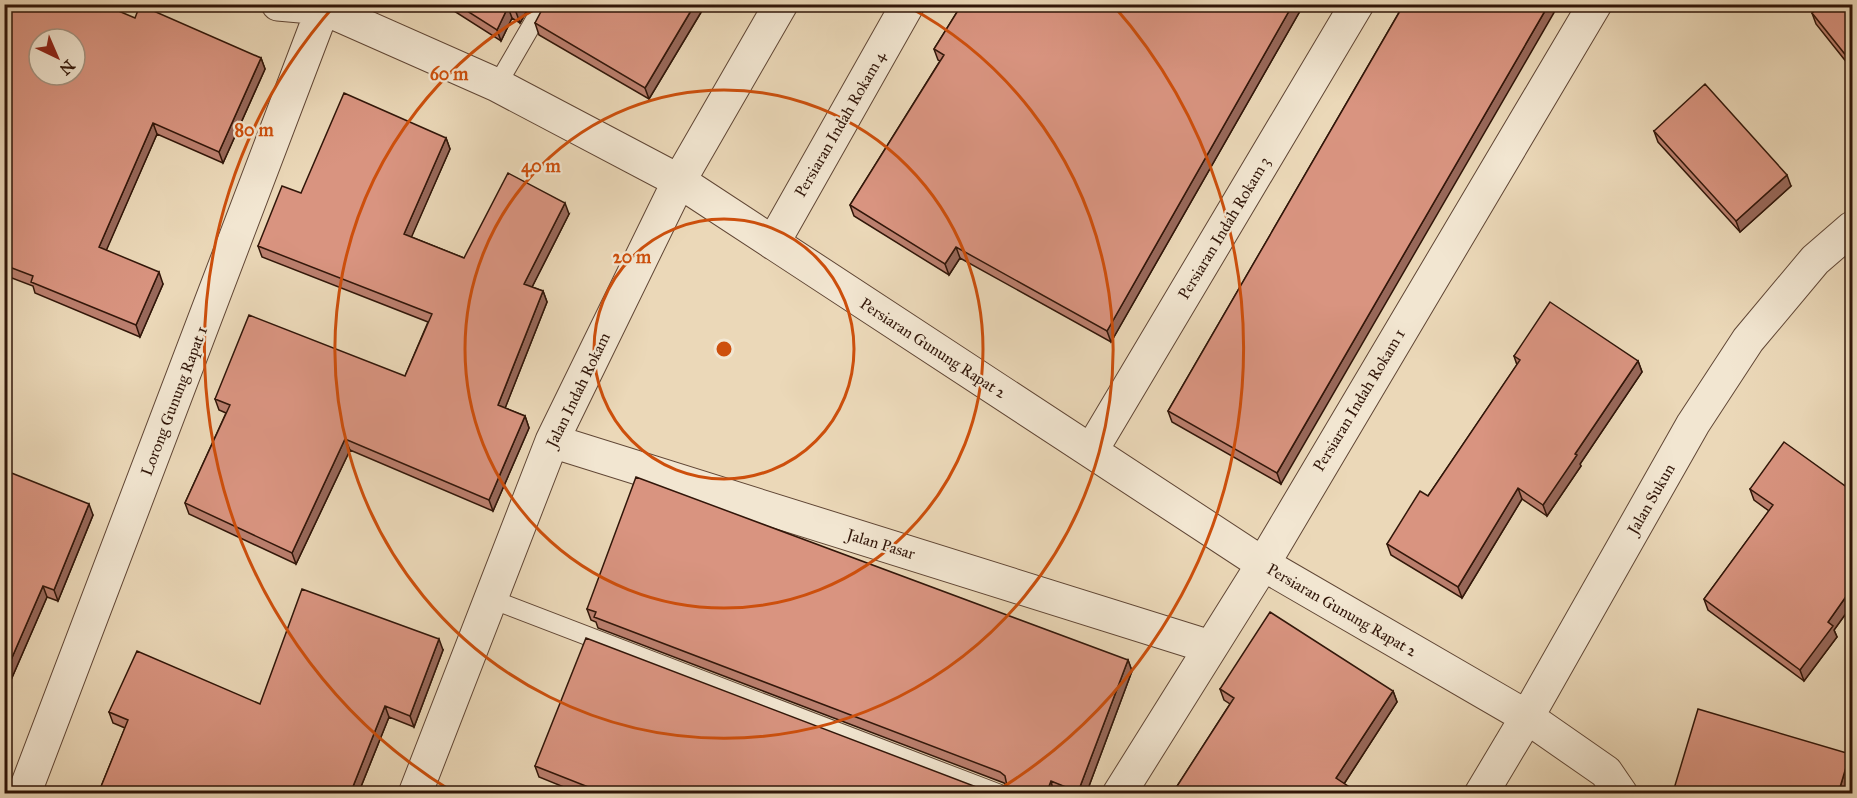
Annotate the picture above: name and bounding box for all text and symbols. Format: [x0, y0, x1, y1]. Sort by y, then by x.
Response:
north arrow [27, 27, 87, 87]
street label: Persiaran Indah Rokam 4 [790, 47, 890, 200]
text: N [55, 56, 79, 79]
text: 60 m [430, 63, 469, 85]
text: 80 m [234, 119, 274, 141]
street label: Persiaran Indah Rokam 3 [1174, 153, 1274, 303]
text: 40 m [521, 155, 562, 178]
text: 20 m [613, 246, 652, 268]
street label: Persiaran Gunung Rapat 2 [856, 294, 1010, 403]
street label: Lorong Gunung Rapat 1 [137, 324, 212, 479]
street label: Persiaran Indah Rokam 1 [1309, 325, 1409, 475]
street label: Jalan Indah Rokam [541, 329, 615, 453]
centre of rings [714, 339, 734, 359]
street label: Jalan Sukun [1622, 460, 1680, 540]
street label: Jalan Pasar [842, 524, 917, 564]
street label: Persiaran Gunung Rapat 2 [1263, 559, 1420, 662]

